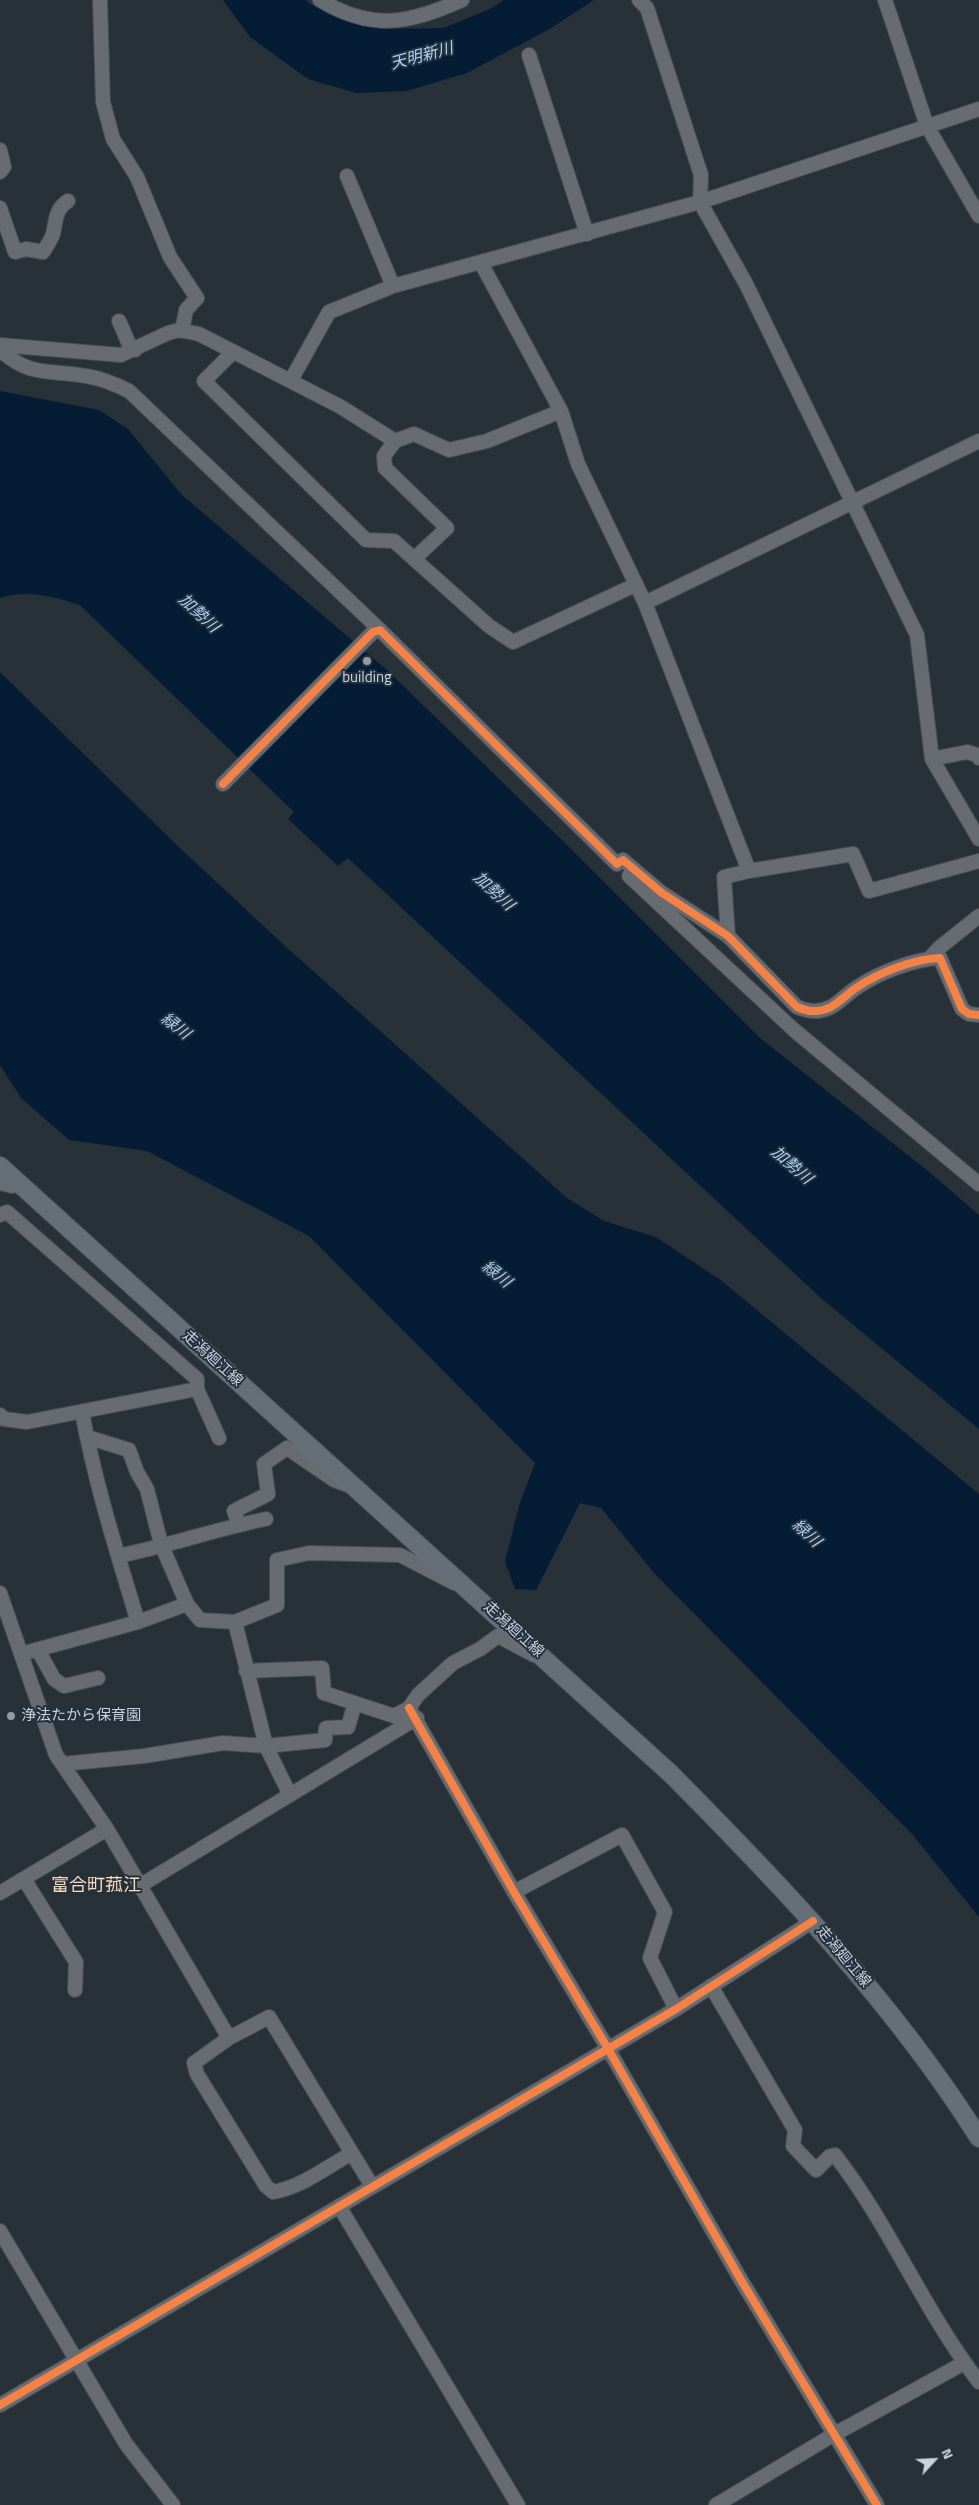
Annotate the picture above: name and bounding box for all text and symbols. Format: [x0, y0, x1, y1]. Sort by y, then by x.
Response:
water label: 天明新川 [389, 39, 455, 75]
water label: 加勢川 [174, 591, 222, 637]
marker: building [361, 655, 373, 667]
place label: building [342, 669, 392, 687]
water label: 加勢川 [469, 869, 517, 915]
water label: 緑川 [156, 1010, 194, 1044]
water label: 加勢川 [767, 1143, 815, 1189]
water label: 緑川 [478, 1257, 514, 1293]
street label: 走潟廻江線 [178, 1327, 246, 1391]
water label: 緑川 [788, 1516, 824, 1552]
street label: 走潟廻江線 [479, 1598, 547, 1662]
place label: 浄法たから保育園 [21, 1707, 141, 1725]
marker: 浄法たから保育園 [5, 1710, 17, 1722]
district label: 富合町菰江 [51, 1876, 141, 1898]
street label: 走潟廻江線 [812, 1922, 874, 1992]
north arrow [909, 2435, 959, 2485]
text: N [936, 2445, 960, 2462]

